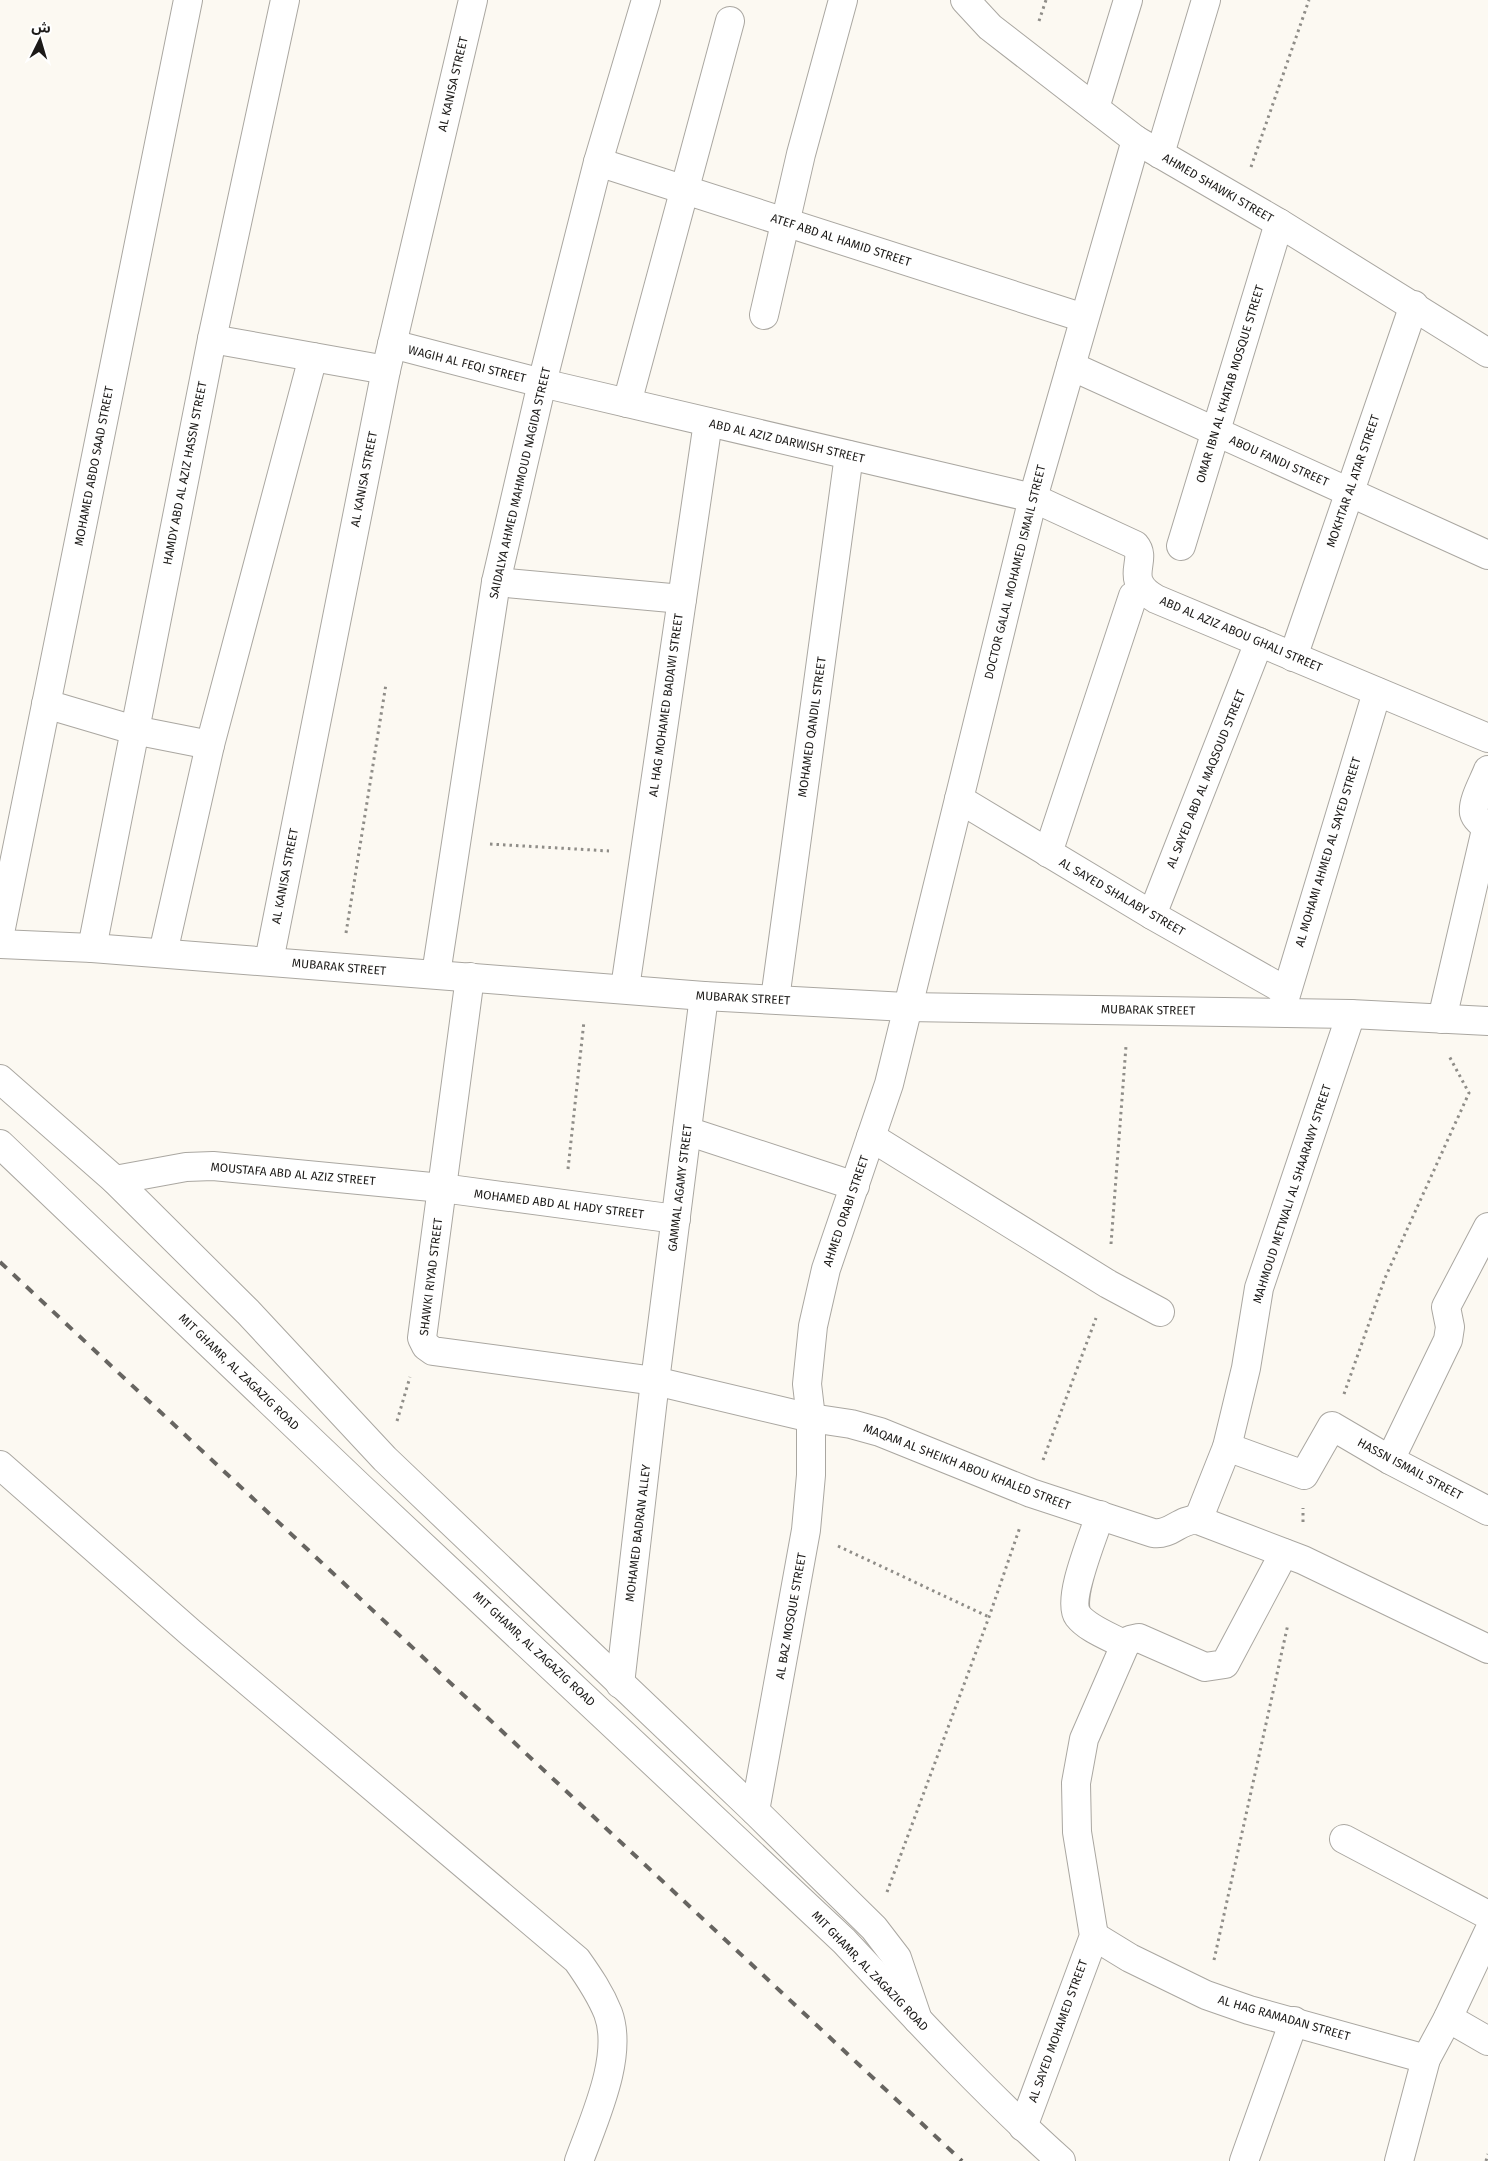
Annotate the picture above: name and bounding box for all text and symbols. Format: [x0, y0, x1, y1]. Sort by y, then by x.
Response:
north arrow [15, 15, 65, 65]
text: ش [31, 18, 51, 37]
street label: AL KANISA STREET [435, 34, 471, 133]
street label: AHMED SHAWKI STREET [1160, 150, 1277, 226]
street label: ATEF ABD AL HAMID STREET [769, 211, 914, 270]
street label: OMAR IBN AL KHATAB MOSQUE STREET [1193, 283, 1267, 485]
street label: WAGIH AL FEQI STREET [407, 343, 528, 386]
street label: SAIDALYA AHMED MAHMOUD NAGIDA STREET [486, 365, 554, 600]
street label: HAMDY ABD AL AZIZ HASSN STREET [160, 379, 210, 566]
street label: MOHAMED ABDO SAAD STREET [72, 384, 117, 547]
street label: MOKHTAR AL ATAR STREET [1324, 412, 1383, 549]
street label: ABD AL AZIZ DARWISH STREET [708, 416, 867, 466]
street label: AL KANISA STREET [348, 429, 380, 528]
street label: ABOU FANDI STREET [1227, 433, 1332, 490]
street label: DOCTOR GALAL MOHAMED ISMAIL STREET [982, 463, 1049, 681]
street label: ABD AL AZIZ ABOU GHALI STREET [1158, 593, 1325, 675]
street label: AL HAG MOHAMED BADAWI STREET [646, 612, 686, 798]
street label: MOHAMED QANDIL STREET [795, 655, 829, 798]
street label: AL SAYED ABD AL MAQSOUD STREET [1164, 687, 1249, 870]
street label: AL MOHAMI AHMED AL SAYED STREET [1292, 755, 1364, 949]
street label: AL KANISA STREET [269, 826, 301, 925]
street label: AL SAYED SHALABY STREET [1057, 855, 1188, 939]
street label: MUBARAK STREET [291, 956, 388, 978]
street label: MUBARAK STREET [695, 989, 791, 1008]
street label: MUBARAK STREET [1101, 1002, 1196, 1018]
street label: MAHMOUD METWALI AL SHAARAWY STREET [1250, 1082, 1334, 1305]
street label: GAMMAL AGAMY STREET [665, 1123, 695, 1252]
street label: AHMED ORABI STREET [820, 1153, 872, 1269]
street label: MOUSTAFA ABD AL AZIZ STREET [210, 1160, 377, 1188]
street label: MOHAMED ABD AL HADY STREET [473, 1187, 646, 1221]
street label: SHAWKI RIYAD STREET [417, 1216, 445, 1337]
street label: MIT GHAMR, AL ZAGAZIG ROAD [176, 1311, 302, 1433]
street label: MAQAM AL SHEIKH ABOU KHALED STREET [862, 1421, 1073, 1513]
street label: HASSN ISMAIL STREET [1355, 1435, 1466, 1503]
street label: MOHAMED BADRAN ALLEY [623, 1463, 653, 1603]
street label: AL BAZ MOSQUE STREET [773, 1551, 809, 1680]
street label: MIT GHAMR, AL ZAGAZIG ROAD [470, 1589, 598, 1709]
street label: MIT GHAMR, AL ZAGAZIG ROAD [809, 1908, 931, 2034]
street label: AL SAYED MOHAMED STREET [1026, 1957, 1091, 2104]
street label: AL HAG RAMADAN STREET [1216, 1992, 1352, 2044]

